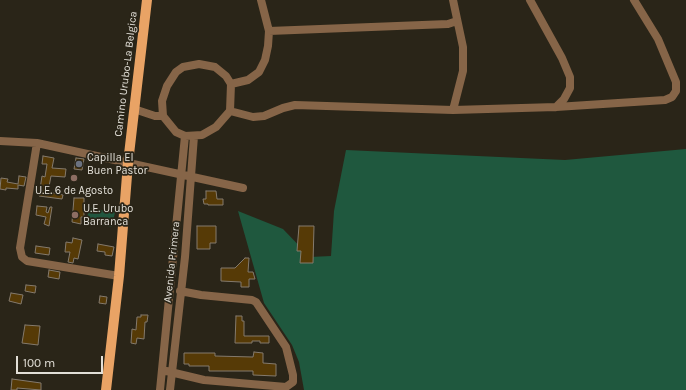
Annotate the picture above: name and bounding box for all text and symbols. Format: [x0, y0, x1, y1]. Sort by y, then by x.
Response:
street label: Camino Urubo-La Belgica [112, 10, 140, 138]
place label: Capilla El Buen Pastor [87, 151, 147, 177]
marker: Capilla El Buen Pastor [74, 159, 84, 169]
marker: U.E. 6 de Agosto [69, 173, 79, 183]
place label: U.E. 6 de Agosto [35, 184, 113, 198]
place label: U.E. Urubo Barranca [83, 202, 133, 228]
marker: U.E. Urubo Barranca [70, 210, 80, 220]
street label: Avenida Primera [161, 221, 183, 303]
scale bar [18, 348, 105, 374]
text: 100 m [23, 356, 55, 370]

